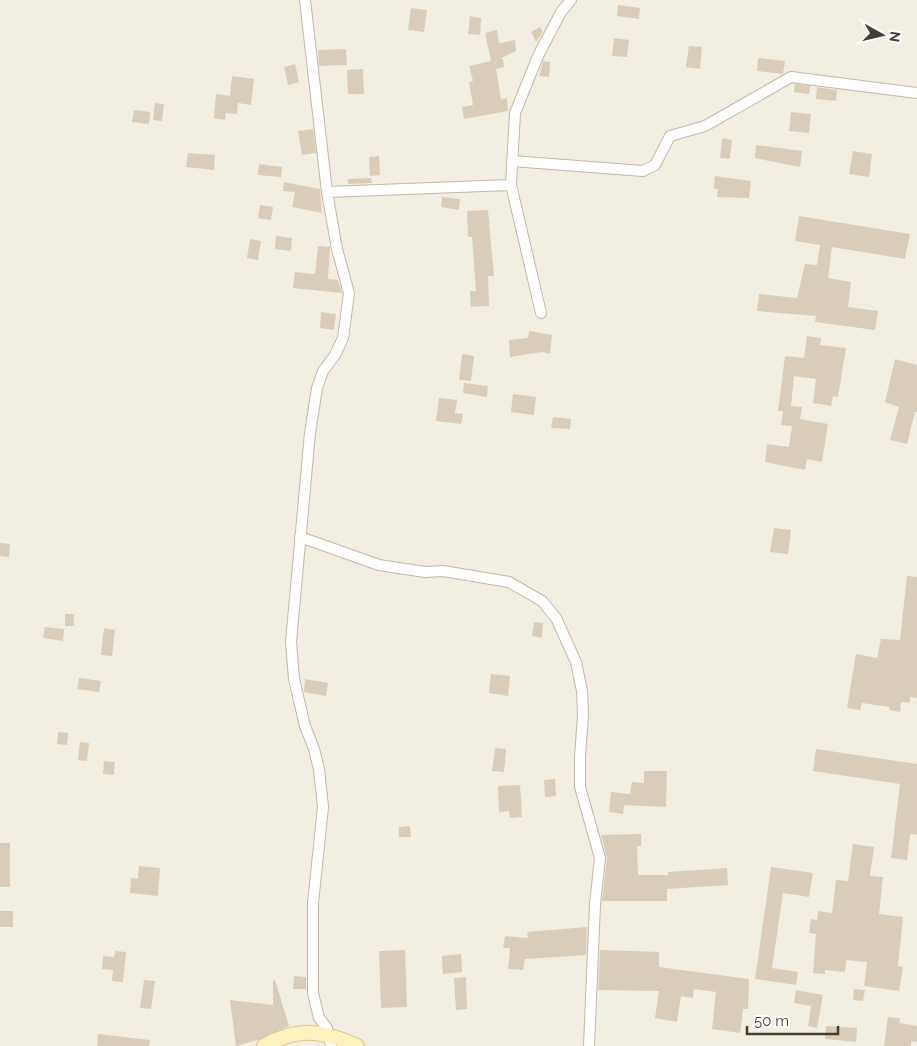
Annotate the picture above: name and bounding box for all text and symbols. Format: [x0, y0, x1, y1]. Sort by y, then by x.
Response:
north arrow [857, 10, 907, 60]
text: N [886, 30, 904, 43]
scale bar [747, 1004, 838, 1036]
text: 50 m [754, 1012, 789, 1030]

